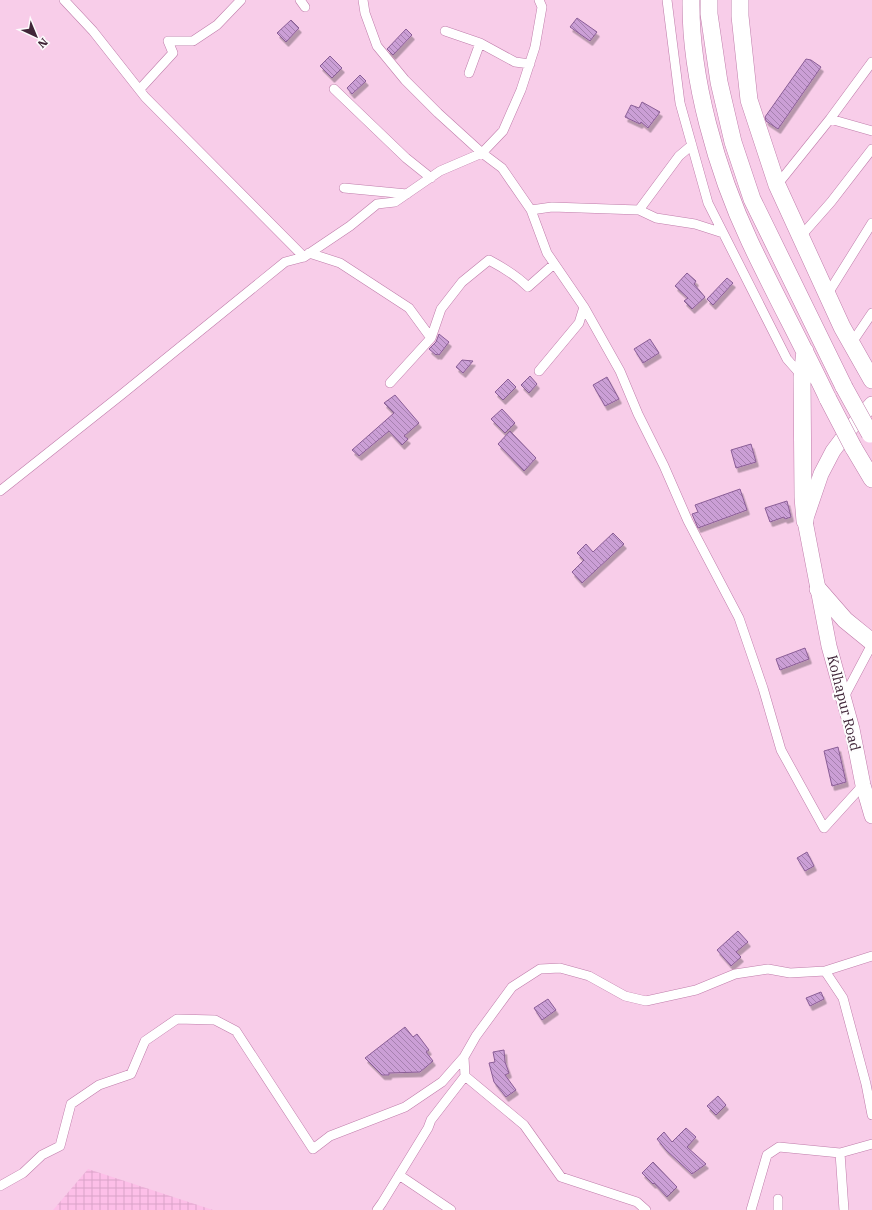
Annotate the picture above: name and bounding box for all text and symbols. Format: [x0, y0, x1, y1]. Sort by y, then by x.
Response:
north arrow [16, 16, 56, 56]
text: N [35, 35, 51, 51]
street label: Kolhapur Road [823, 653, 865, 753]

